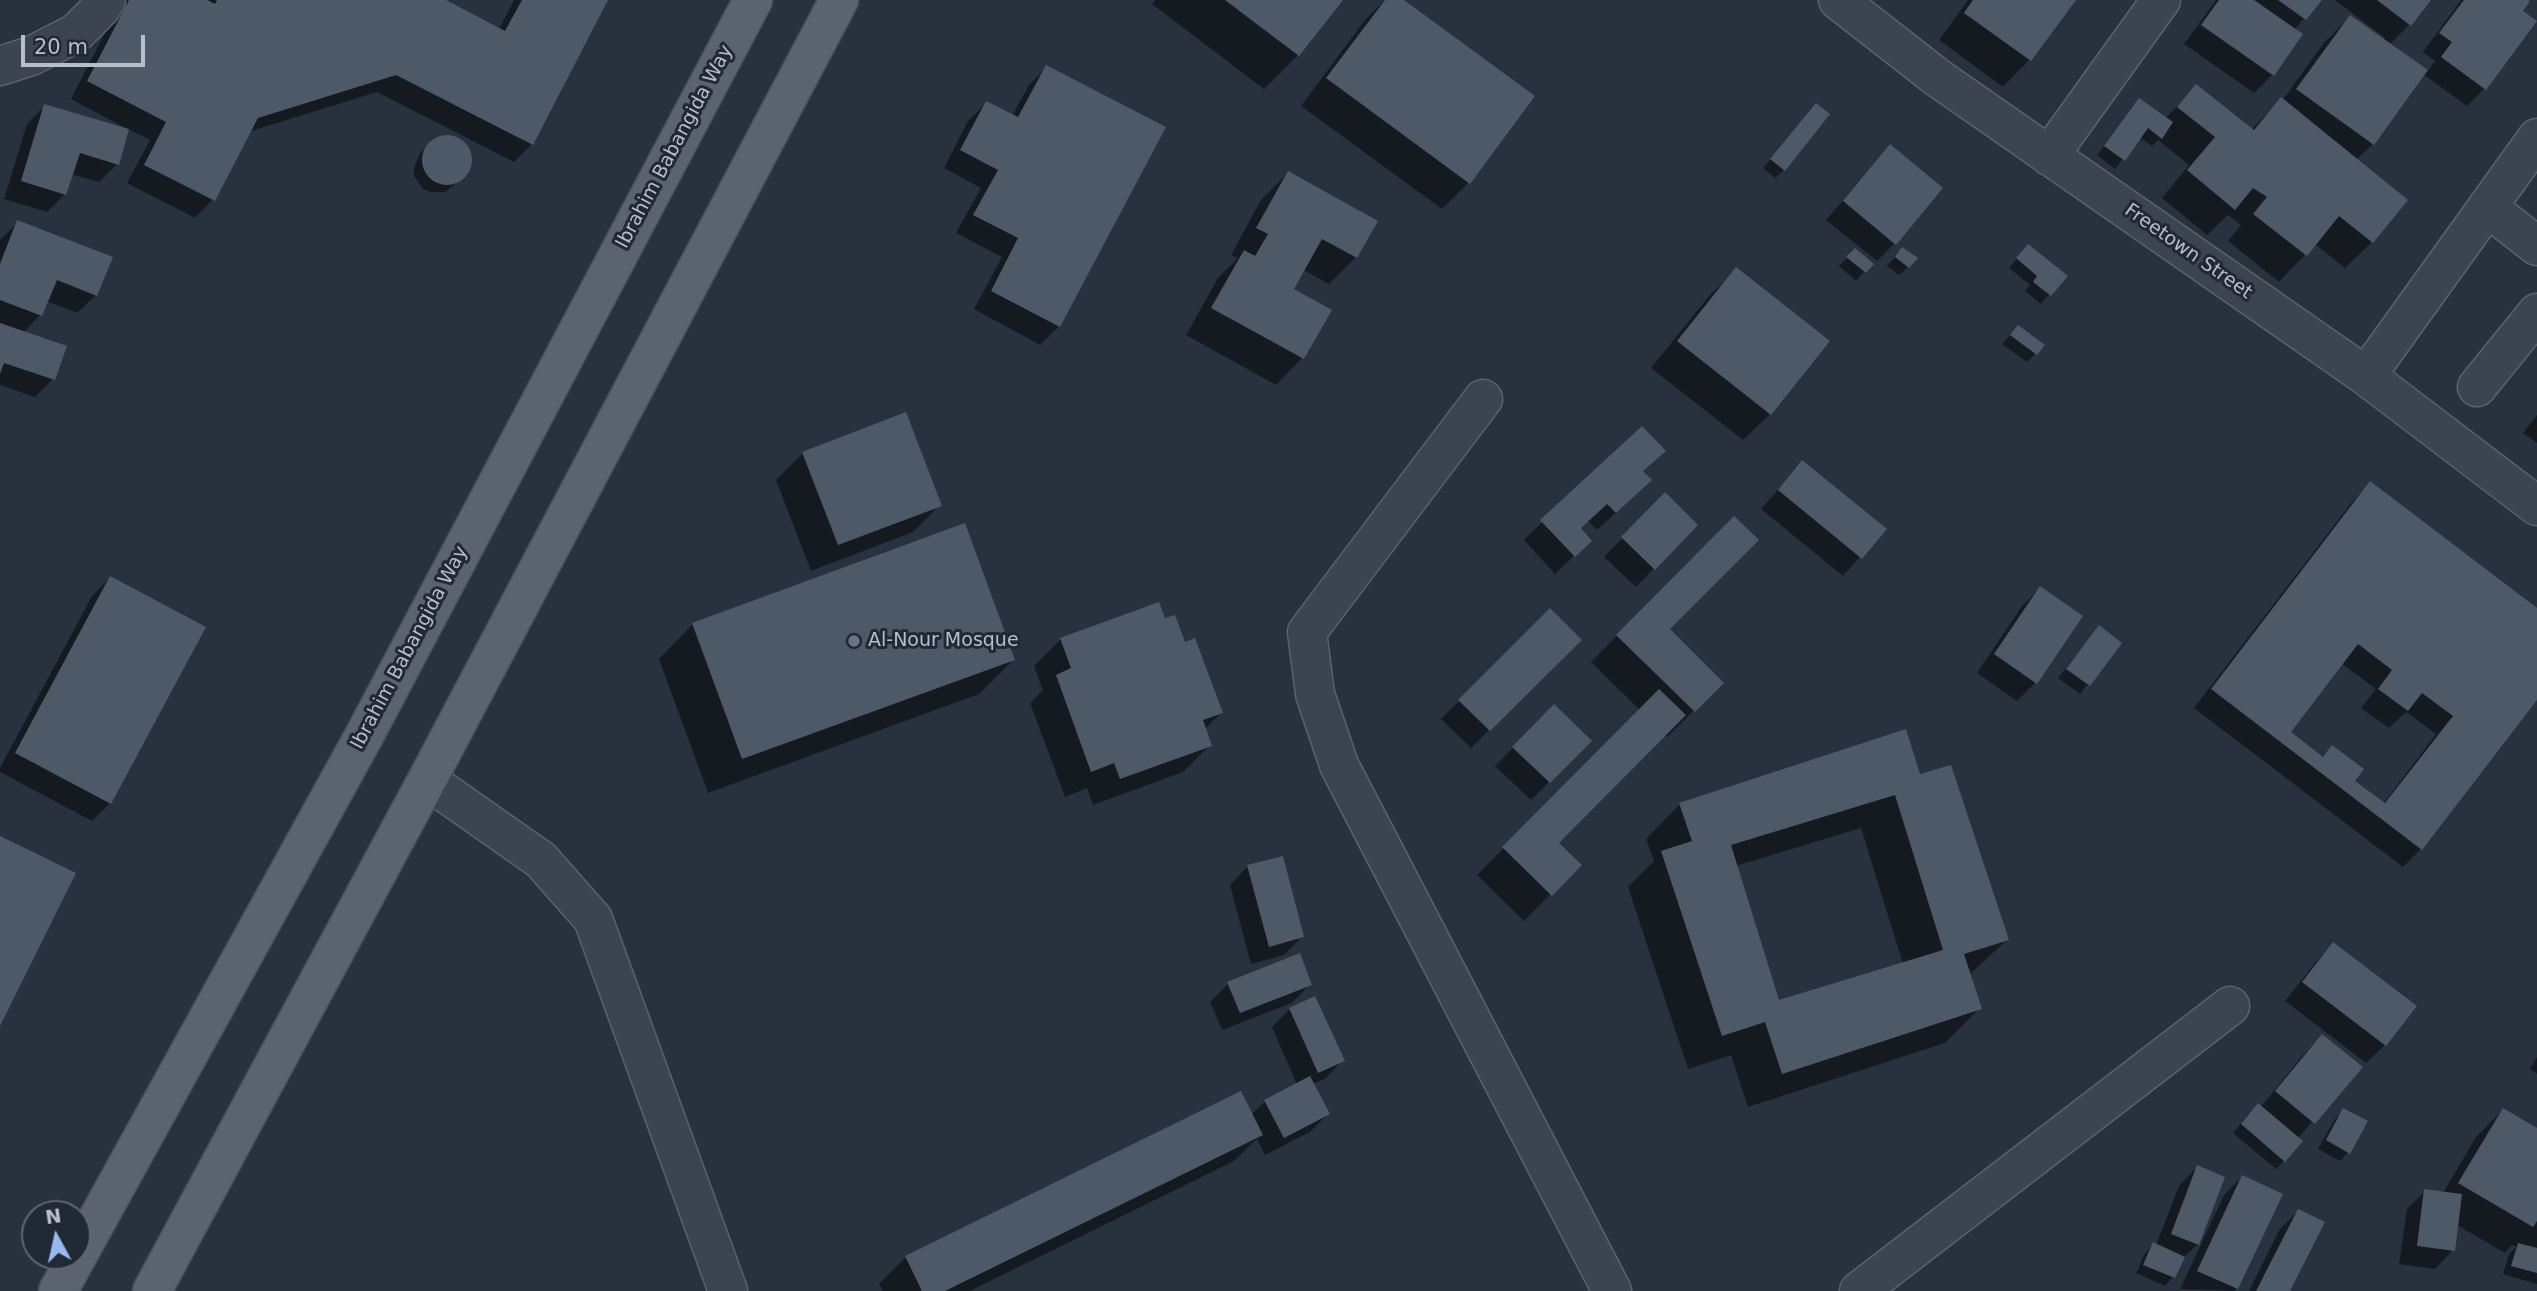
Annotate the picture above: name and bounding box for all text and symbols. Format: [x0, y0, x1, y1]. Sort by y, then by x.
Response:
scale bar [24, 21, 149, 65]
text: 20 m [34, 35, 88, 59]
street label: Ibrahim Babangida Way [612, 41, 738, 253]
street label: Freetown Street [2120, 199, 2256, 305]
street label: Ibrahim Babangida Way [347, 542, 473, 754]
place label: Al-Nour Mosque [868, 630, 1019, 652]
marker: Al-Nour Mosque [846, 633, 862, 649]
north arrow [21, 1200, 91, 1270]
text: N [44, 1204, 63, 1228]

